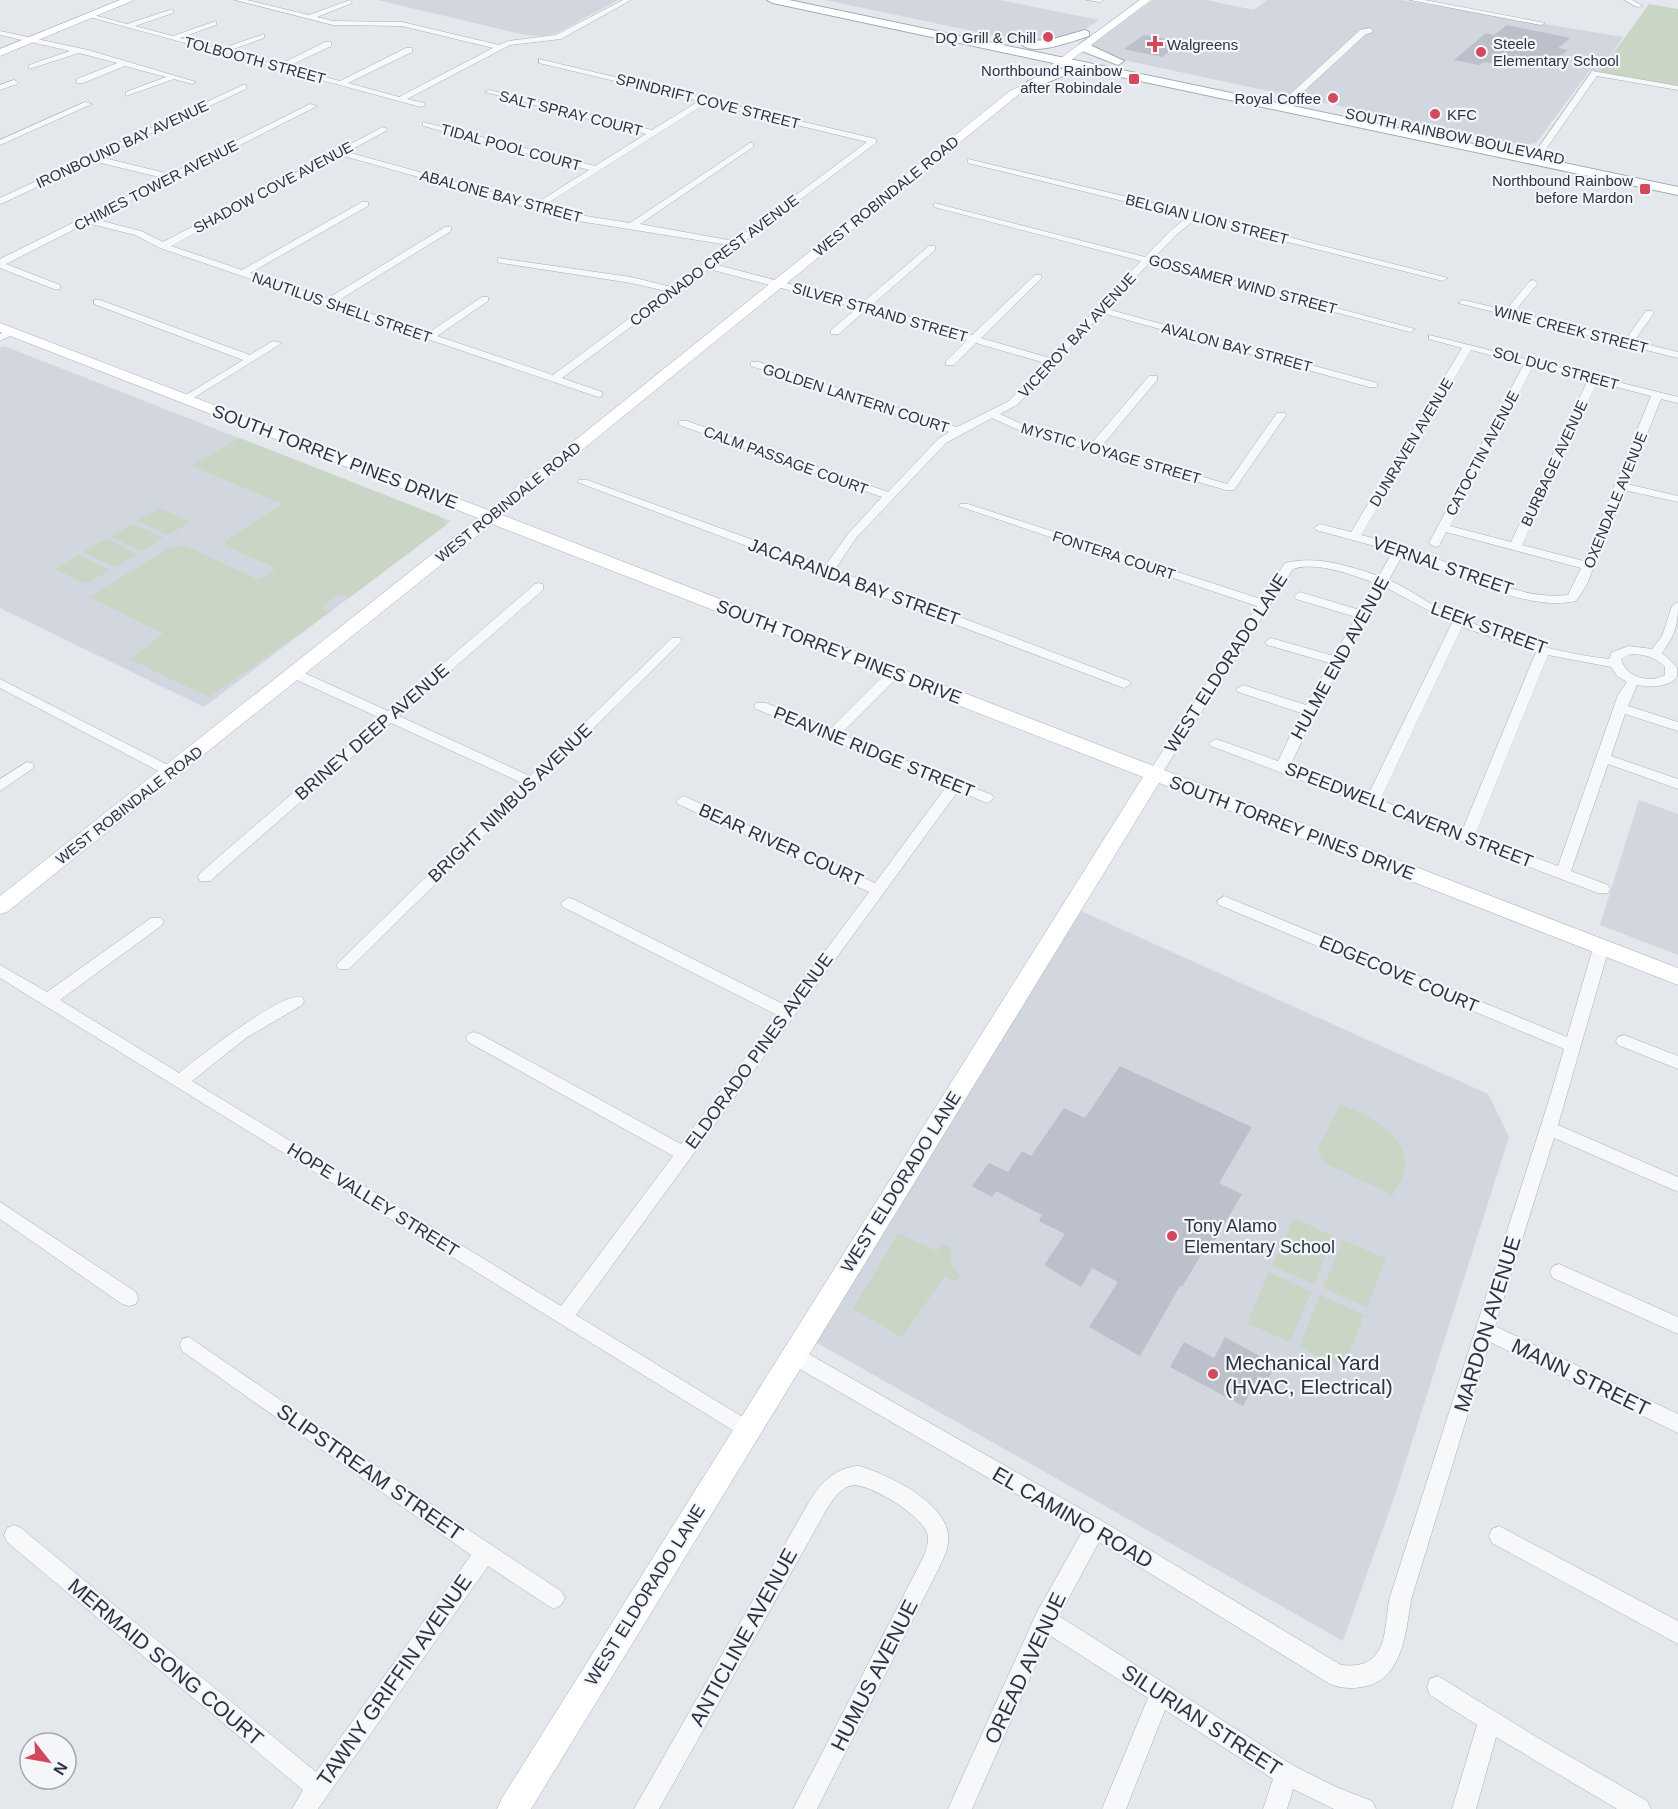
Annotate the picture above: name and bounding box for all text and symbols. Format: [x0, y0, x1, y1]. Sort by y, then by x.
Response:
place label: DQ Grill & Chill [935, 29, 1036, 46]
marker: DQ Grill & Chill [1041, 30, 1055, 44]
street label: TOLBOOTH STREET [182, 33, 328, 87]
place label: Steele Elementary School [1493, 35, 1619, 69]
place label: Walgreens [1167, 36, 1238, 53]
marker: Walgreens [1148, 37, 1162, 51]
marker: Steele Elementary School [1474, 45, 1488, 59]
place label: Northbound Rainbow after Robindale [981, 62, 1122, 96]
street label: SPINDRIFT COVE STREET [614, 70, 802, 132]
marker: Northbound Rainbow after Robindale [1127, 72, 1141, 86]
street label: SALT SPRAY COURT [498, 87, 644, 139]
place label: Royal Coffee [1235, 90, 1321, 107]
marker: Royal Coffee [1326, 91, 1340, 105]
street label: IRONBOUND BAY AVENUE [33, 96, 211, 192]
street label: SOUTH RAINBOW BOULEVARD [1344, 104, 1566, 168]
place label: KFC [1447, 106, 1477, 123]
marker: KFC [1428, 107, 1442, 121]
street label: TIDAL POOL COURT [439, 120, 583, 174]
street label: WEST ROBINDALE ROAD [810, 132, 962, 260]
street label: CHIMES TOWER AVENUE [71, 136, 241, 234]
street label: SHADOW COVE AVENUE [190, 138, 356, 236]
street label: ABALONE BAY STREET [418, 166, 584, 226]
place label: Northbound Rainbow before Mardon [1492, 172, 1633, 206]
marker: Northbound Rainbow before Mardon [1638, 182, 1652, 196]
street label: BELGIAN LION STREET [1124, 190, 1290, 248]
street label: CORONADO CREST AVENUE [626, 191, 802, 329]
street label: GOSSAMER WIND STREET [1147, 251, 1339, 317]
street label: NAUTILUS SHELL STREET [250, 268, 434, 346]
street label: VICEROY BAY AVENUE [1015, 269, 1139, 401]
street label: SILVER STRAND STREET [790, 279, 970, 345]
street label: WINE CREEK STREET [1492, 302, 1650, 356]
street label: AVALON BAY STREET [1160, 319, 1314, 375]
street label: SOL DUC STREET [1491, 343, 1621, 393]
street label: GOLDEN LANTERN COURT [761, 360, 951, 436]
street label: DUNRAVEN AVENUE [1366, 375, 1456, 509]
street label: CATOCTIN AVENUE [1442, 388, 1522, 518]
street label: BURBAGE AVENUE [1517, 397, 1591, 529]
street label: SOUTH TORREY PINES DRIVE [210, 401, 460, 513]
street label: MYSTIC VOYAGE STREET [1019, 419, 1203, 487]
street label: CALM PASSAGE COURT [702, 422, 870, 498]
street label: OXENDALE AVENUE [1580, 429, 1650, 571]
street label: WEST ROBINDALE ROAD [432, 438, 584, 566]
street label: FONTERA COURT [1050, 527, 1178, 583]
street label: VERNAL STREET [1370, 533, 1516, 599]
street label: JACARANDA BAY STREET [746, 534, 962, 630]
street label: WEST ELDORADO LANE [1161, 570, 1291, 756]
street label: HULME END AVENUE [1287, 573, 1393, 743]
street label: SOUTH TORREY PINES DRIVE [714, 596, 964, 708]
street label: LEEK STREET [1428, 598, 1550, 658]
street label: BRINEY DEEP AVENUE [291, 660, 453, 804]
street label: PEAVINE RIDGE STREET [771, 703, 977, 801]
street label: BRIGHT NIMBUS AVENUE [424, 720, 596, 886]
street label: WEST ROBINDALE ROAD [52, 742, 206, 868]
street label: SPEEDWELL CAVERN STREET [1282, 758, 1536, 872]
street label: SOUTH TORREY PINES DRIVE [1167, 772, 1417, 884]
street label: BEAR RIVER COURT [696, 800, 866, 890]
street label: EDGECOVE COURT [1317, 931, 1481, 1017]
street label: ELDORADO PINES AVENUE [681, 949, 837, 1153]
street label: WEST ELDORADO LANE [837, 1088, 965, 1276]
street label: HOPE VALLEY STREET [284, 1139, 462, 1261]
place label: Tony Alamo Elementary School [1184, 1216, 1335, 1257]
marker: Tony Alamo Elementary School [1165, 1229, 1179, 1243]
street label: MARDON AVENUE [1449, 1233, 1525, 1415]
street label: MANN STREET [1508, 1334, 1654, 1420]
place label: Mechanical Yard (HVAC, Electrical) [1225, 1351, 1393, 1398]
marker: Mechanical Yard (HVAC, Electrical) [1206, 1367, 1220, 1381]
street label: SLIPSTREAM STREET [273, 1399, 468, 1545]
street label: EL CAMINO ROAD [989, 1462, 1157, 1572]
street label: WEST ELDORADO LANE [581, 1501, 709, 1689]
street label: ANTICLINE AVENUE [685, 1544, 801, 1730]
street label: TAWNY GRIFFIN AVENUE [312, 1570, 476, 1790]
street label: MERMAID SONG COURT [64, 1574, 268, 1750]
street label: OREAD AVENUE [980, 1589, 1070, 1747]
street label: HUMUS AVENUE [826, 1596, 922, 1754]
street label: SILURIAN STREET [1118, 1660, 1286, 1780]
north arrow [18, 1731, 78, 1791]
text: N [50, 1759, 71, 1778]

